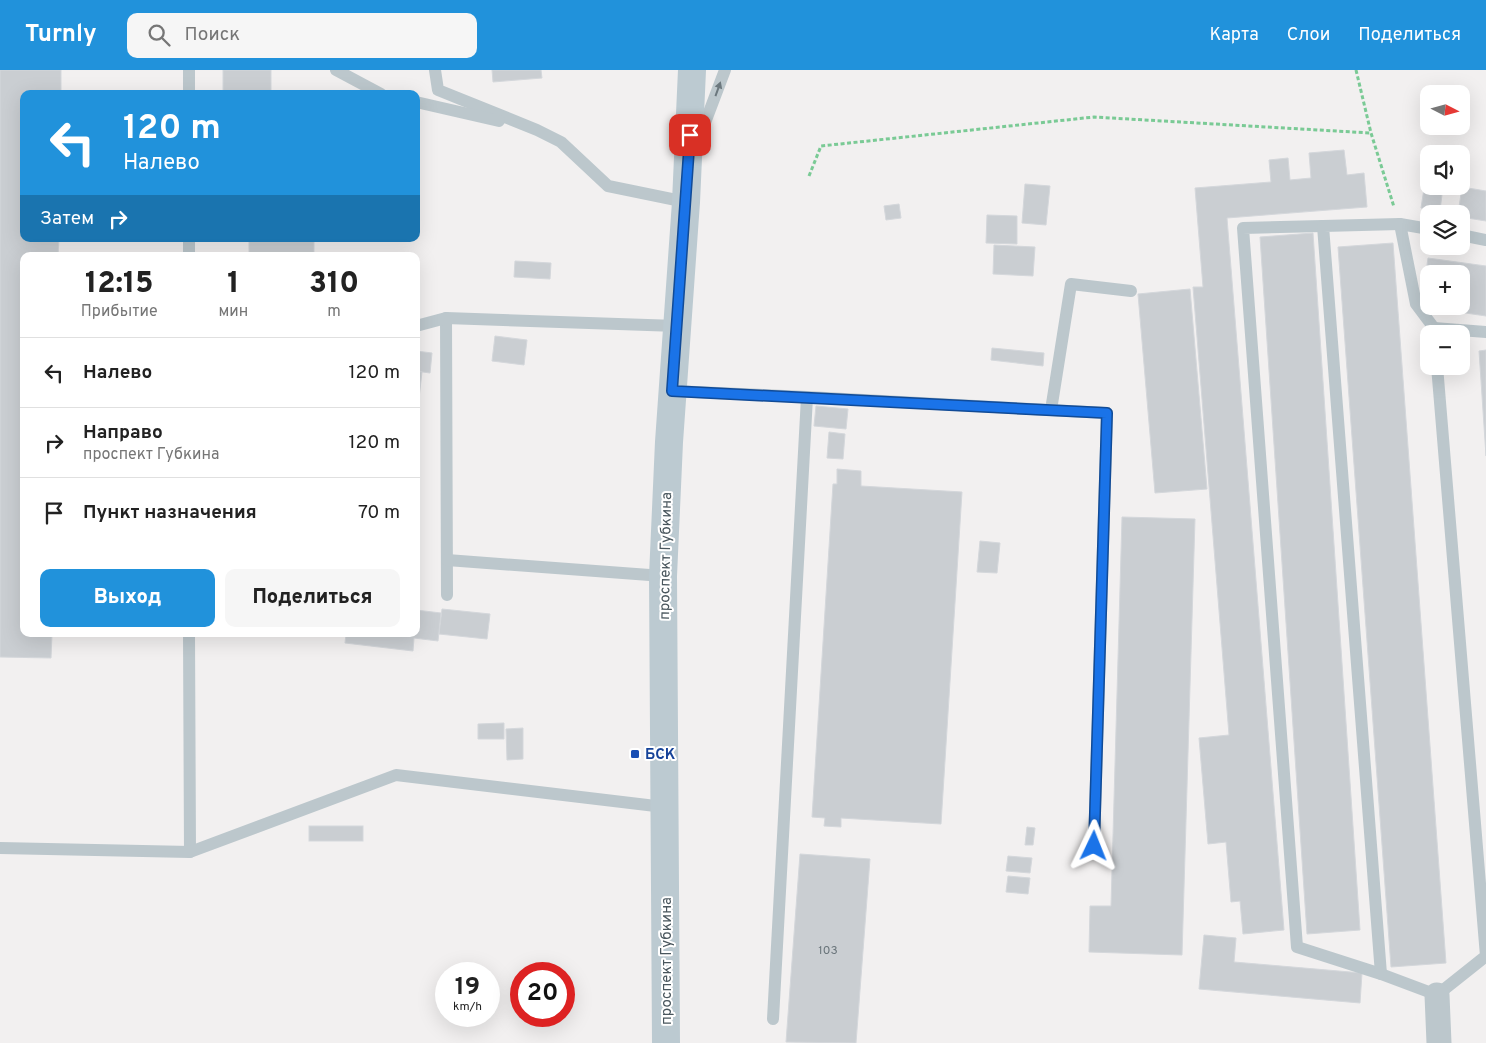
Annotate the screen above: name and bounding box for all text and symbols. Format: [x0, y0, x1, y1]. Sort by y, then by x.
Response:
search box [127, 13, 477, 58]
text: Turnly [25, 20, 97, 50]
icon: search [145, 21, 173, 49]
text: Поиск [185, 23, 240, 47]
text: Карта [1209, 24, 1259, 47]
text: Слои [1287, 24, 1330, 47]
text: Поделиться [1358, 24, 1461, 47]
one-way arrow [714, 81, 722, 96]
north arrow [1420, 85, 1470, 135]
map controls [1420, 85, 1470, 375]
text: 120 m [123, 107, 221, 151]
icon: left [40, 110, 105, 175]
pin [669, 114, 711, 156]
icon: arrive [676, 121, 704, 149]
button: sound [1420, 145, 1470, 195]
text: Налево [123, 150, 200, 177]
icon: right [104, 205, 132, 233]
button: layers [1420, 205, 1470, 255]
text: Затем [40, 207, 94, 231]
button: + [1420, 265, 1470, 315]
text: 12:15 [85, 266, 153, 303]
text: 1 [227, 266, 239, 303]
text: 310 [309, 266, 359, 303]
text: Прибытие [81, 302, 158, 322]
text: мин [218, 302, 248, 322]
text: m [327, 302, 341, 322]
button: − [1420, 325, 1470, 375]
icon: left [40, 359, 68, 387]
text: Налево [83, 361, 152, 385]
text: 120 m [349, 361, 400, 385]
text: Направо [83, 421, 163, 445]
icon: right [40, 429, 68, 457]
text: 120 m [349, 431, 400, 455]
text: проспект Губкина [83, 445, 220, 465]
street label: проспект Губкина [656, 492, 677, 620]
icon: arrive [40, 499, 68, 527]
text: Пункт назначения [83, 501, 257, 525]
text: 70 m [358, 501, 400, 525]
button: Выход [40, 569, 215, 627]
button: Поделиться [225, 569, 400, 627]
place label: БСК [645, 746, 676, 765]
marker: БСК [629, 748, 641, 760]
position arrow [1067, 819, 1119, 871]
street label: проспект Губкина [658, 897, 677, 1025]
house number: 103 [818, 943, 838, 959]
speed limit sign: 20 [510, 962, 575, 1027]
text: 19 [455, 972, 480, 1004]
text: km/h [453, 999, 482, 1015]

